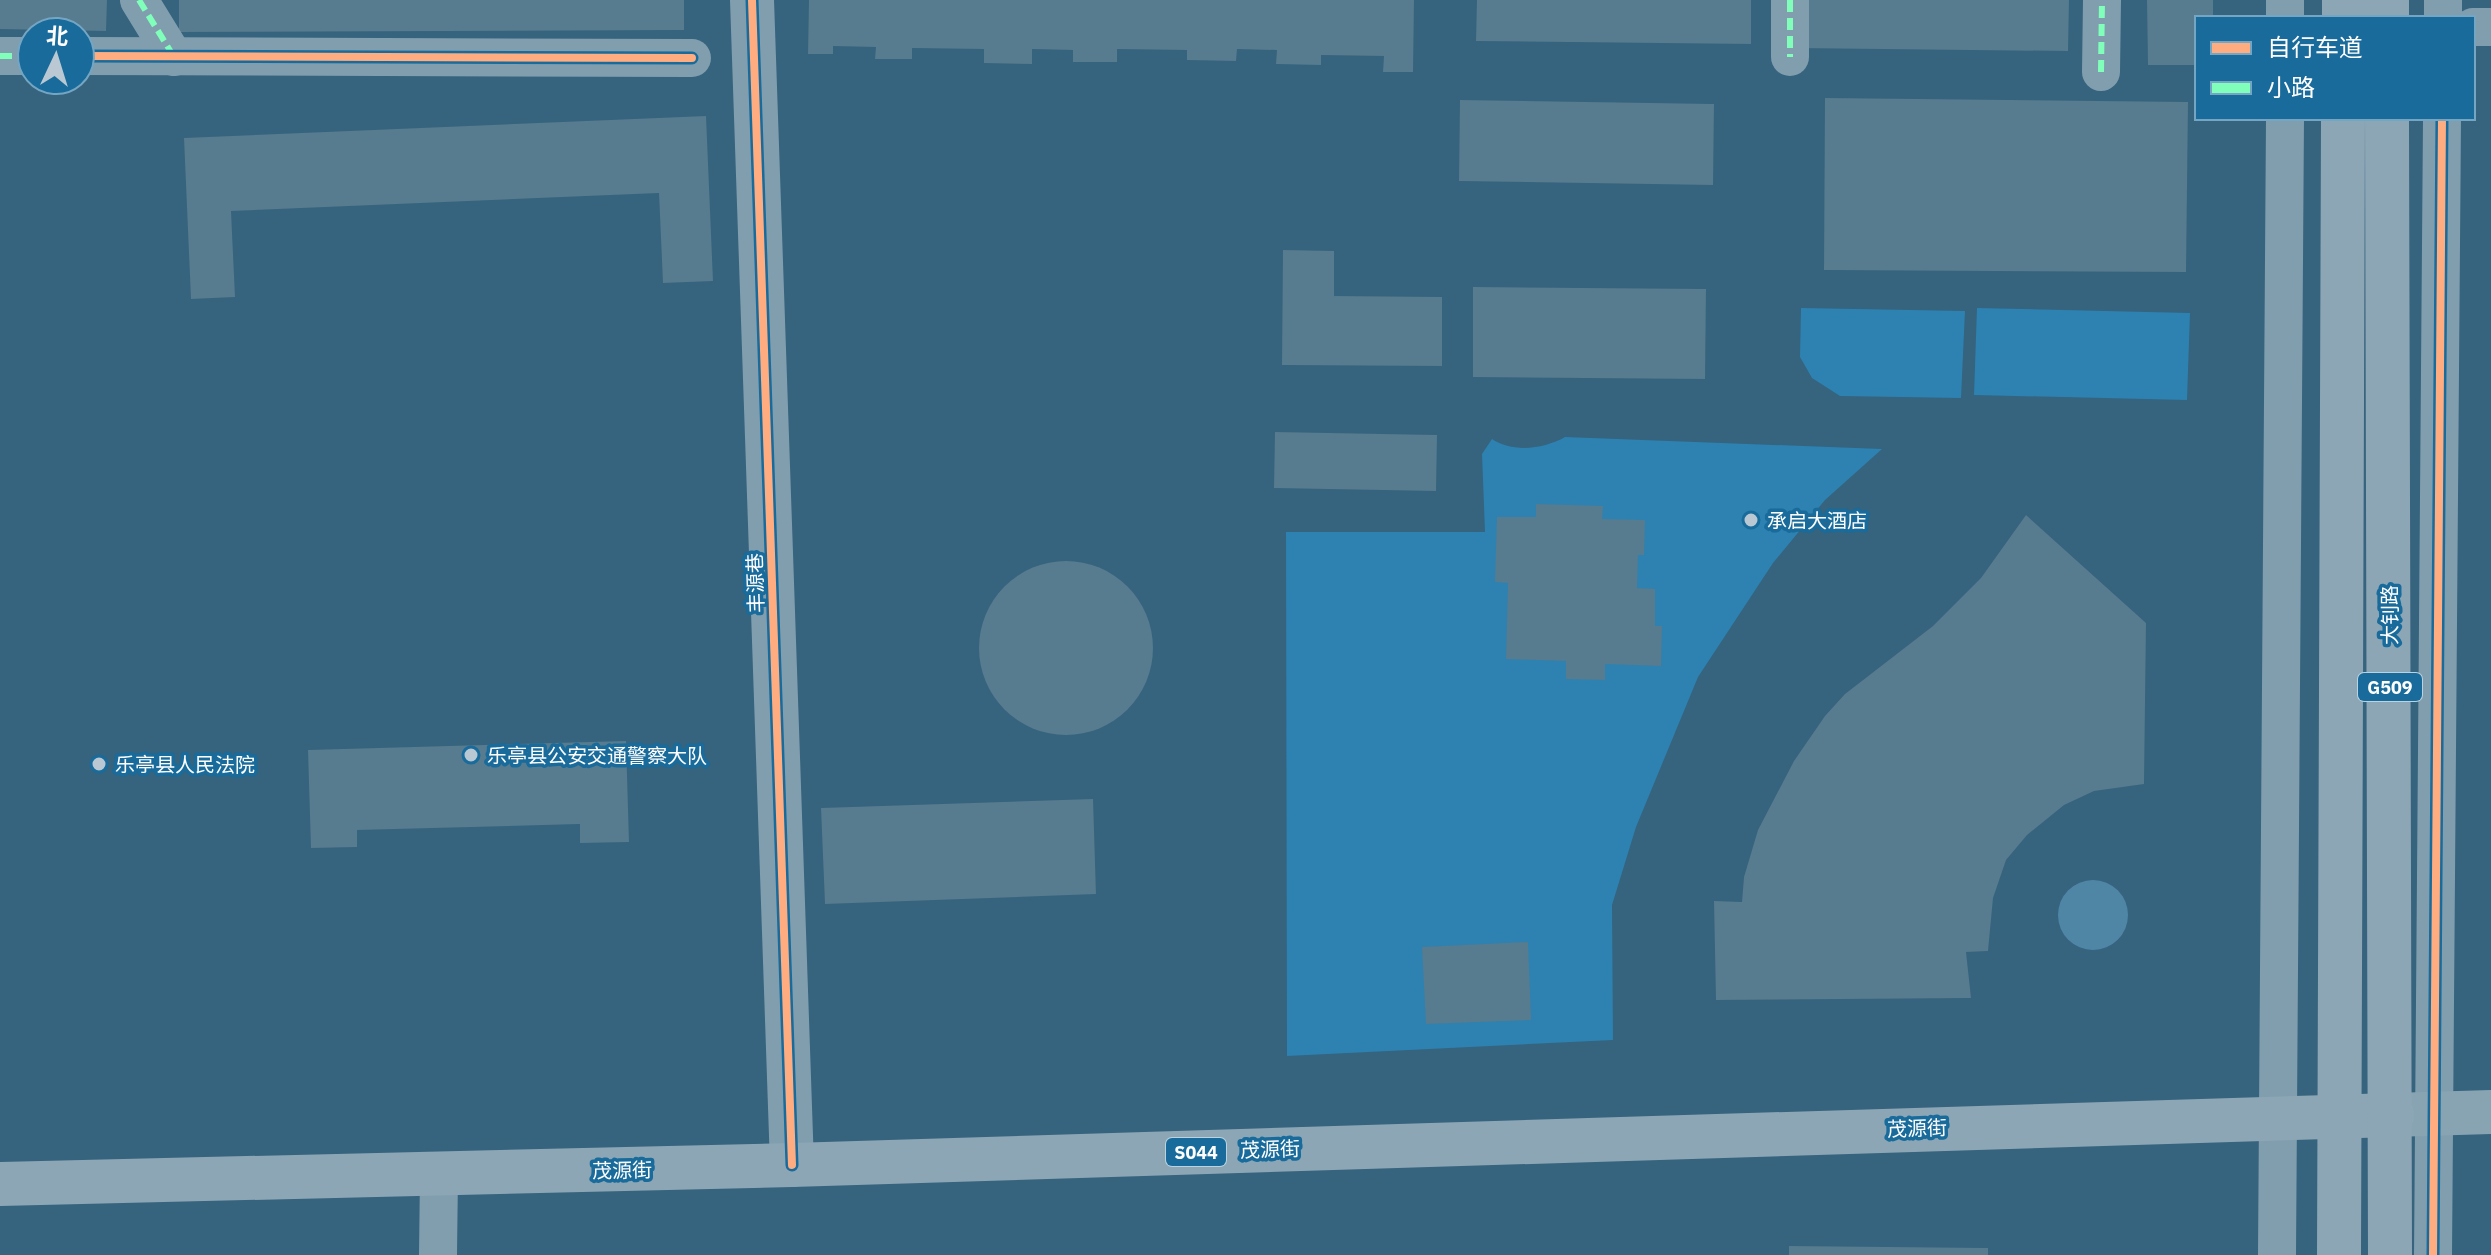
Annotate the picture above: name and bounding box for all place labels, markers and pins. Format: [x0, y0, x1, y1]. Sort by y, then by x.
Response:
place label: 承启大酒店 [1767, 507, 1867, 534]
marker: 承启大酒店 [1742, 511, 1760, 529]
place label: 乐亭县公安交通警察大队 [487, 742, 707, 769]
marker: 乐亭县公安交通警察大队 [462, 746, 480, 764]
place label: 乐亭县人民法院 [115, 751, 255, 778]
marker: 乐亭县人民法院 [90, 755, 108, 773]

